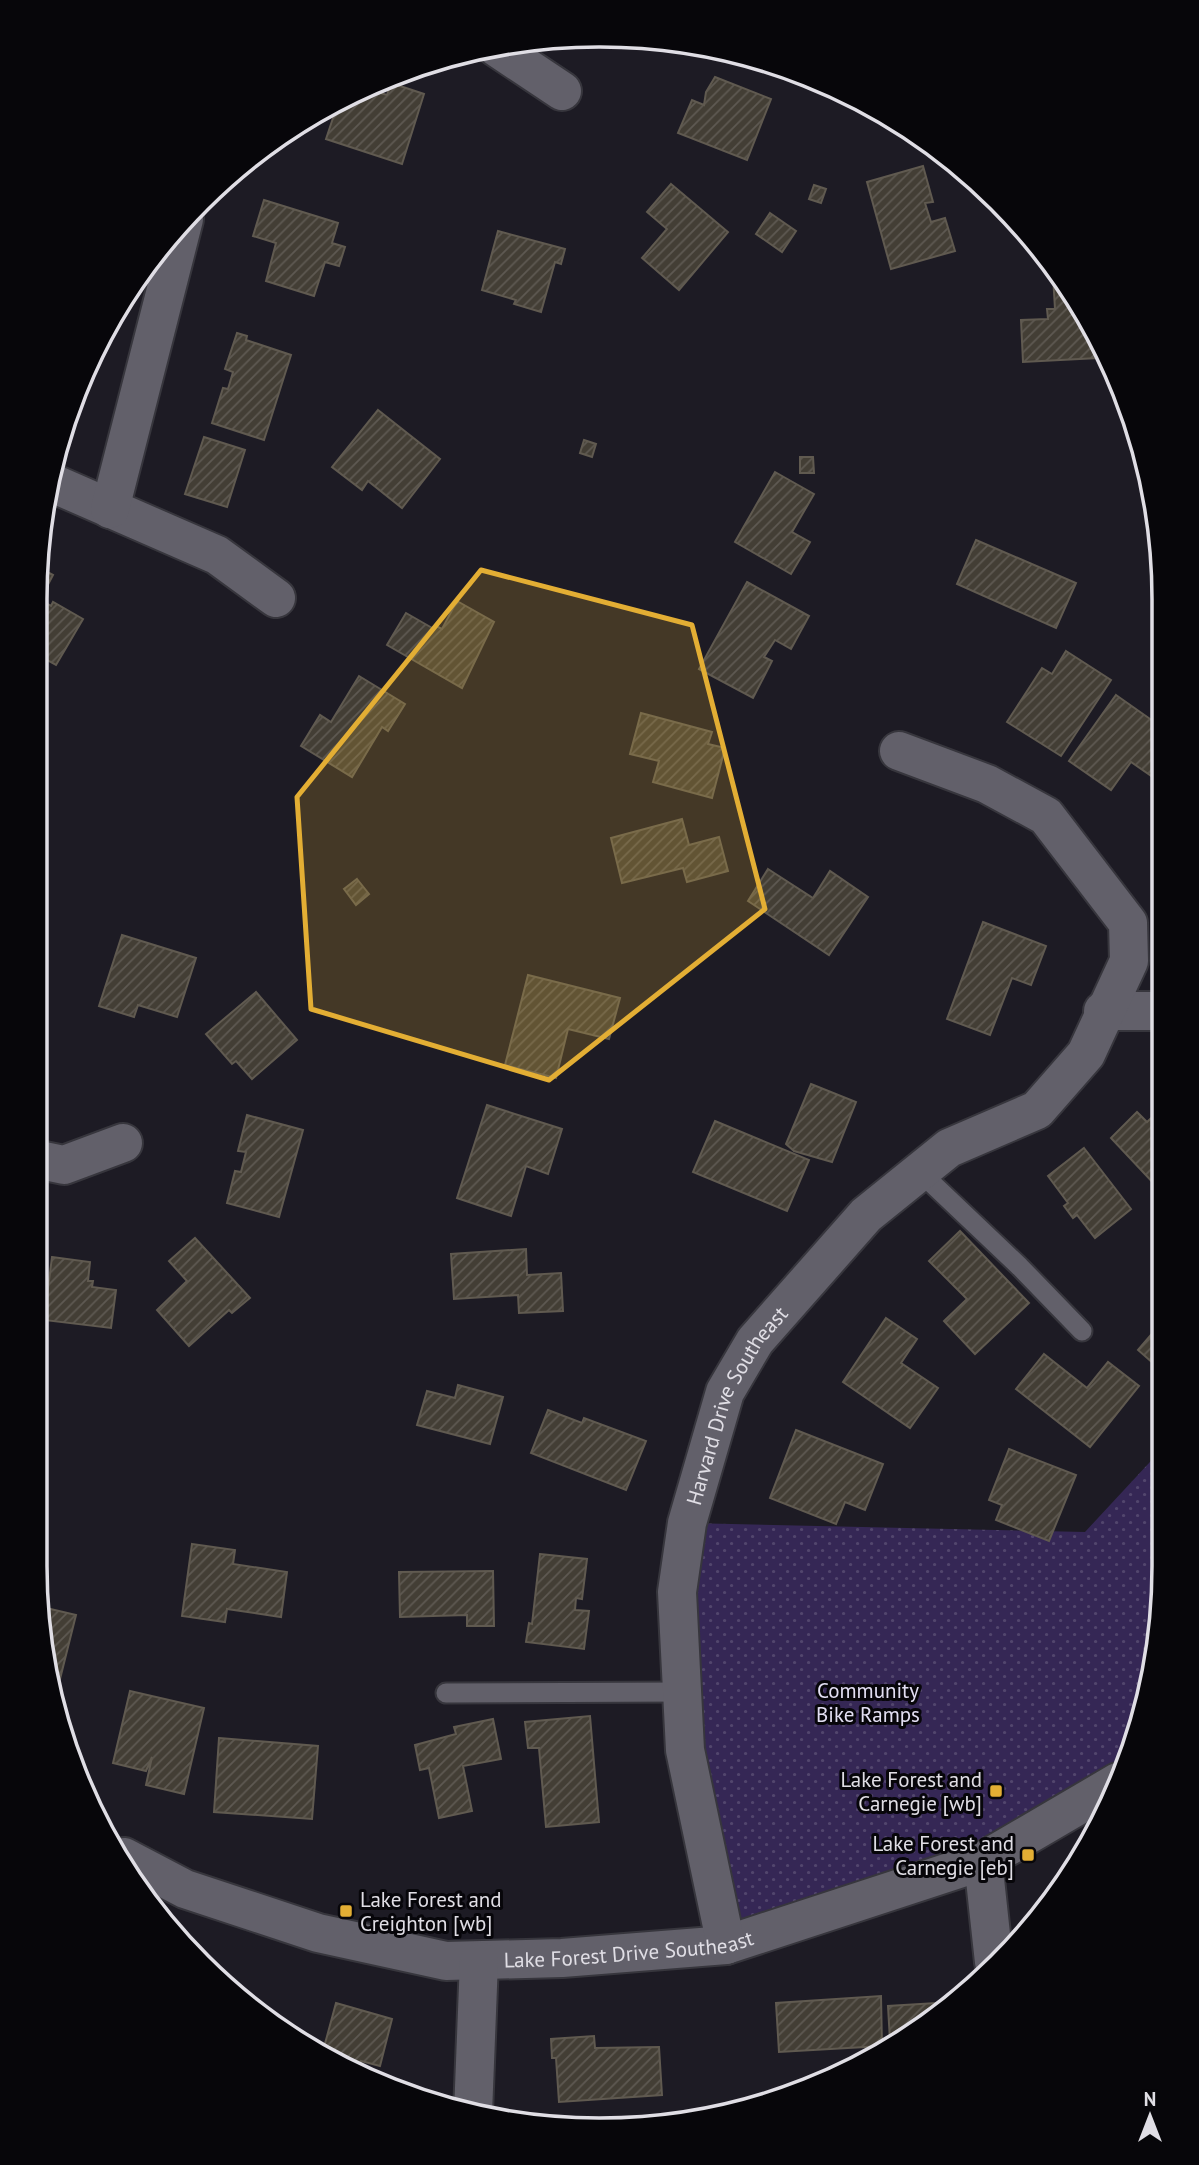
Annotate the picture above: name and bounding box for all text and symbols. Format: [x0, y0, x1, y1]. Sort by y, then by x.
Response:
street label: Harvard Drive Southeast [679, 1300, 793, 1508]
park label: Community Bike Ramps [816, 1677, 920, 1728]
place label: Lake Forest and Carnegie [wb] [840, 1766, 982, 1817]
marker: Lake Forest and Carnegie [wb] [988, 1783, 1004, 1799]
place label: Lake Forest and Carnegie [eb] [872, 1830, 1014, 1881]
marker: Lake Forest and Carnegie [eb] [1020, 1847, 1036, 1863]
place label: Lake Forest and Creighton [wb] [360, 1886, 502, 1937]
marker: Lake Forest and Creighton [wb] [338, 1903, 354, 1919]
street label: Lake Forest Drive Southeast [503, 1924, 757, 1973]
north arrow [1115, 2081, 1185, 2151]
text: N [1144, 2087, 1156, 2111]

